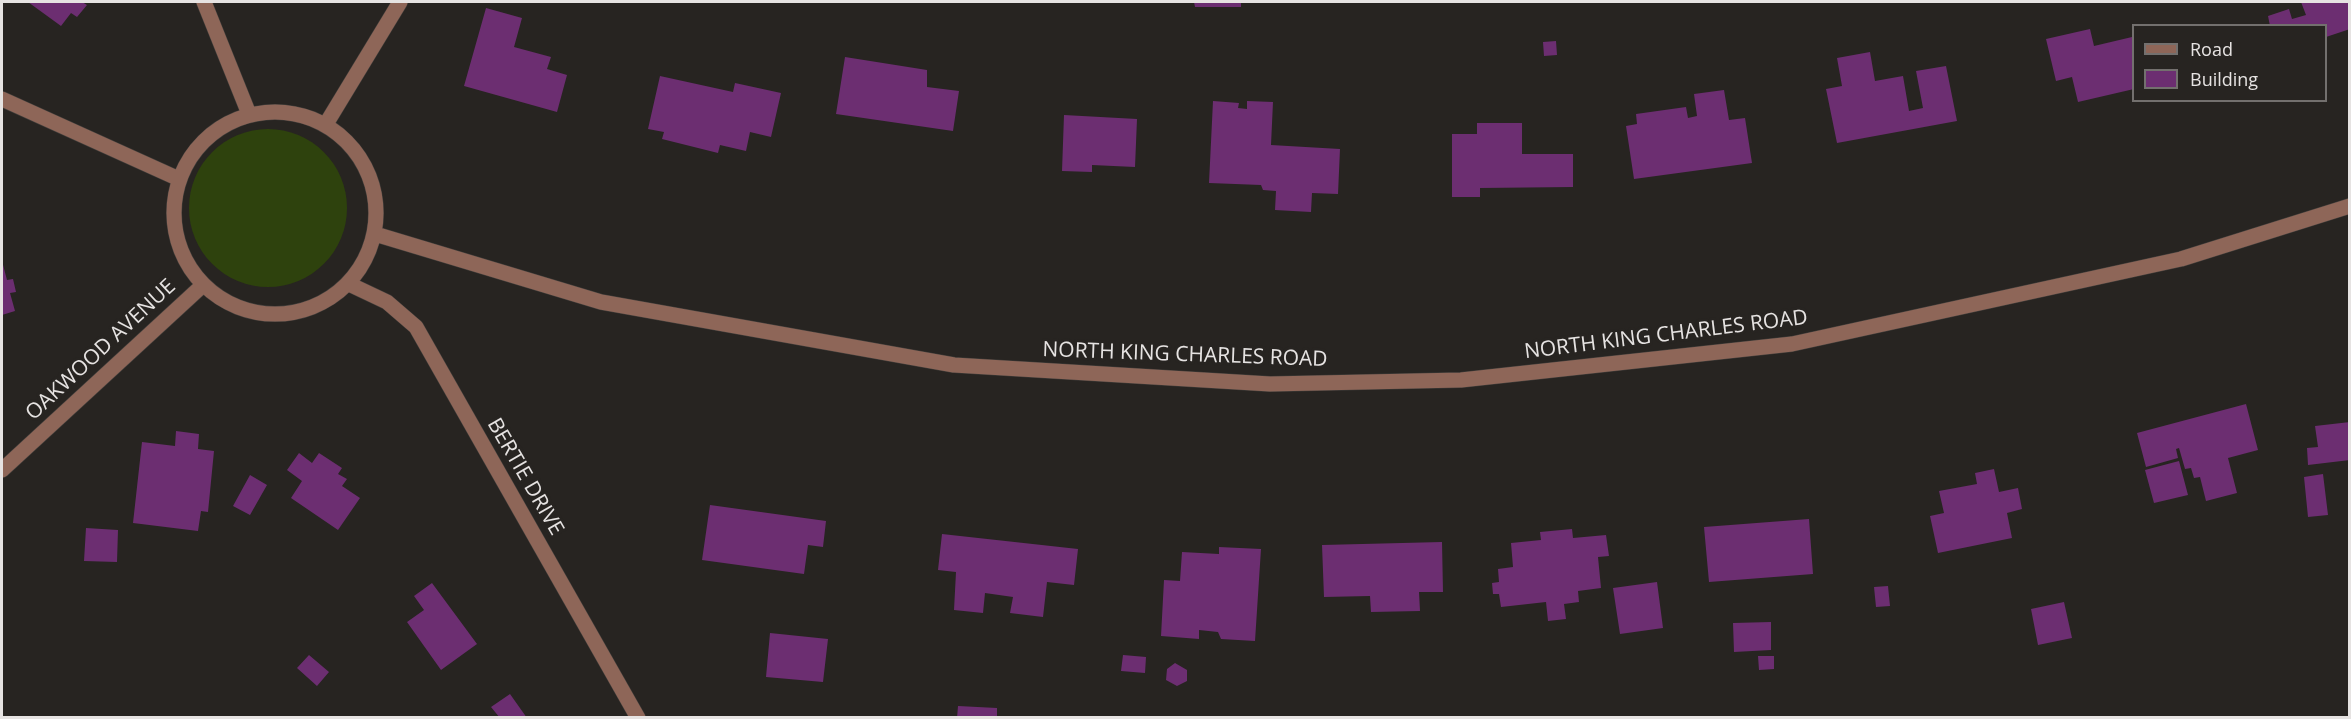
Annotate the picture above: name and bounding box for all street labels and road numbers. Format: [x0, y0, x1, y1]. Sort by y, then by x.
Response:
street label: OAKWOOD AVENUE [21, 274, 181, 426]
street label: NORTH KING CHARLES ROAD [1523, 305, 1809, 365]
street label: NORTH KING CHARLES ROAD [1042, 337, 1328, 373]
street label: BERTIE DRIVE [481, 414, 569, 540]

